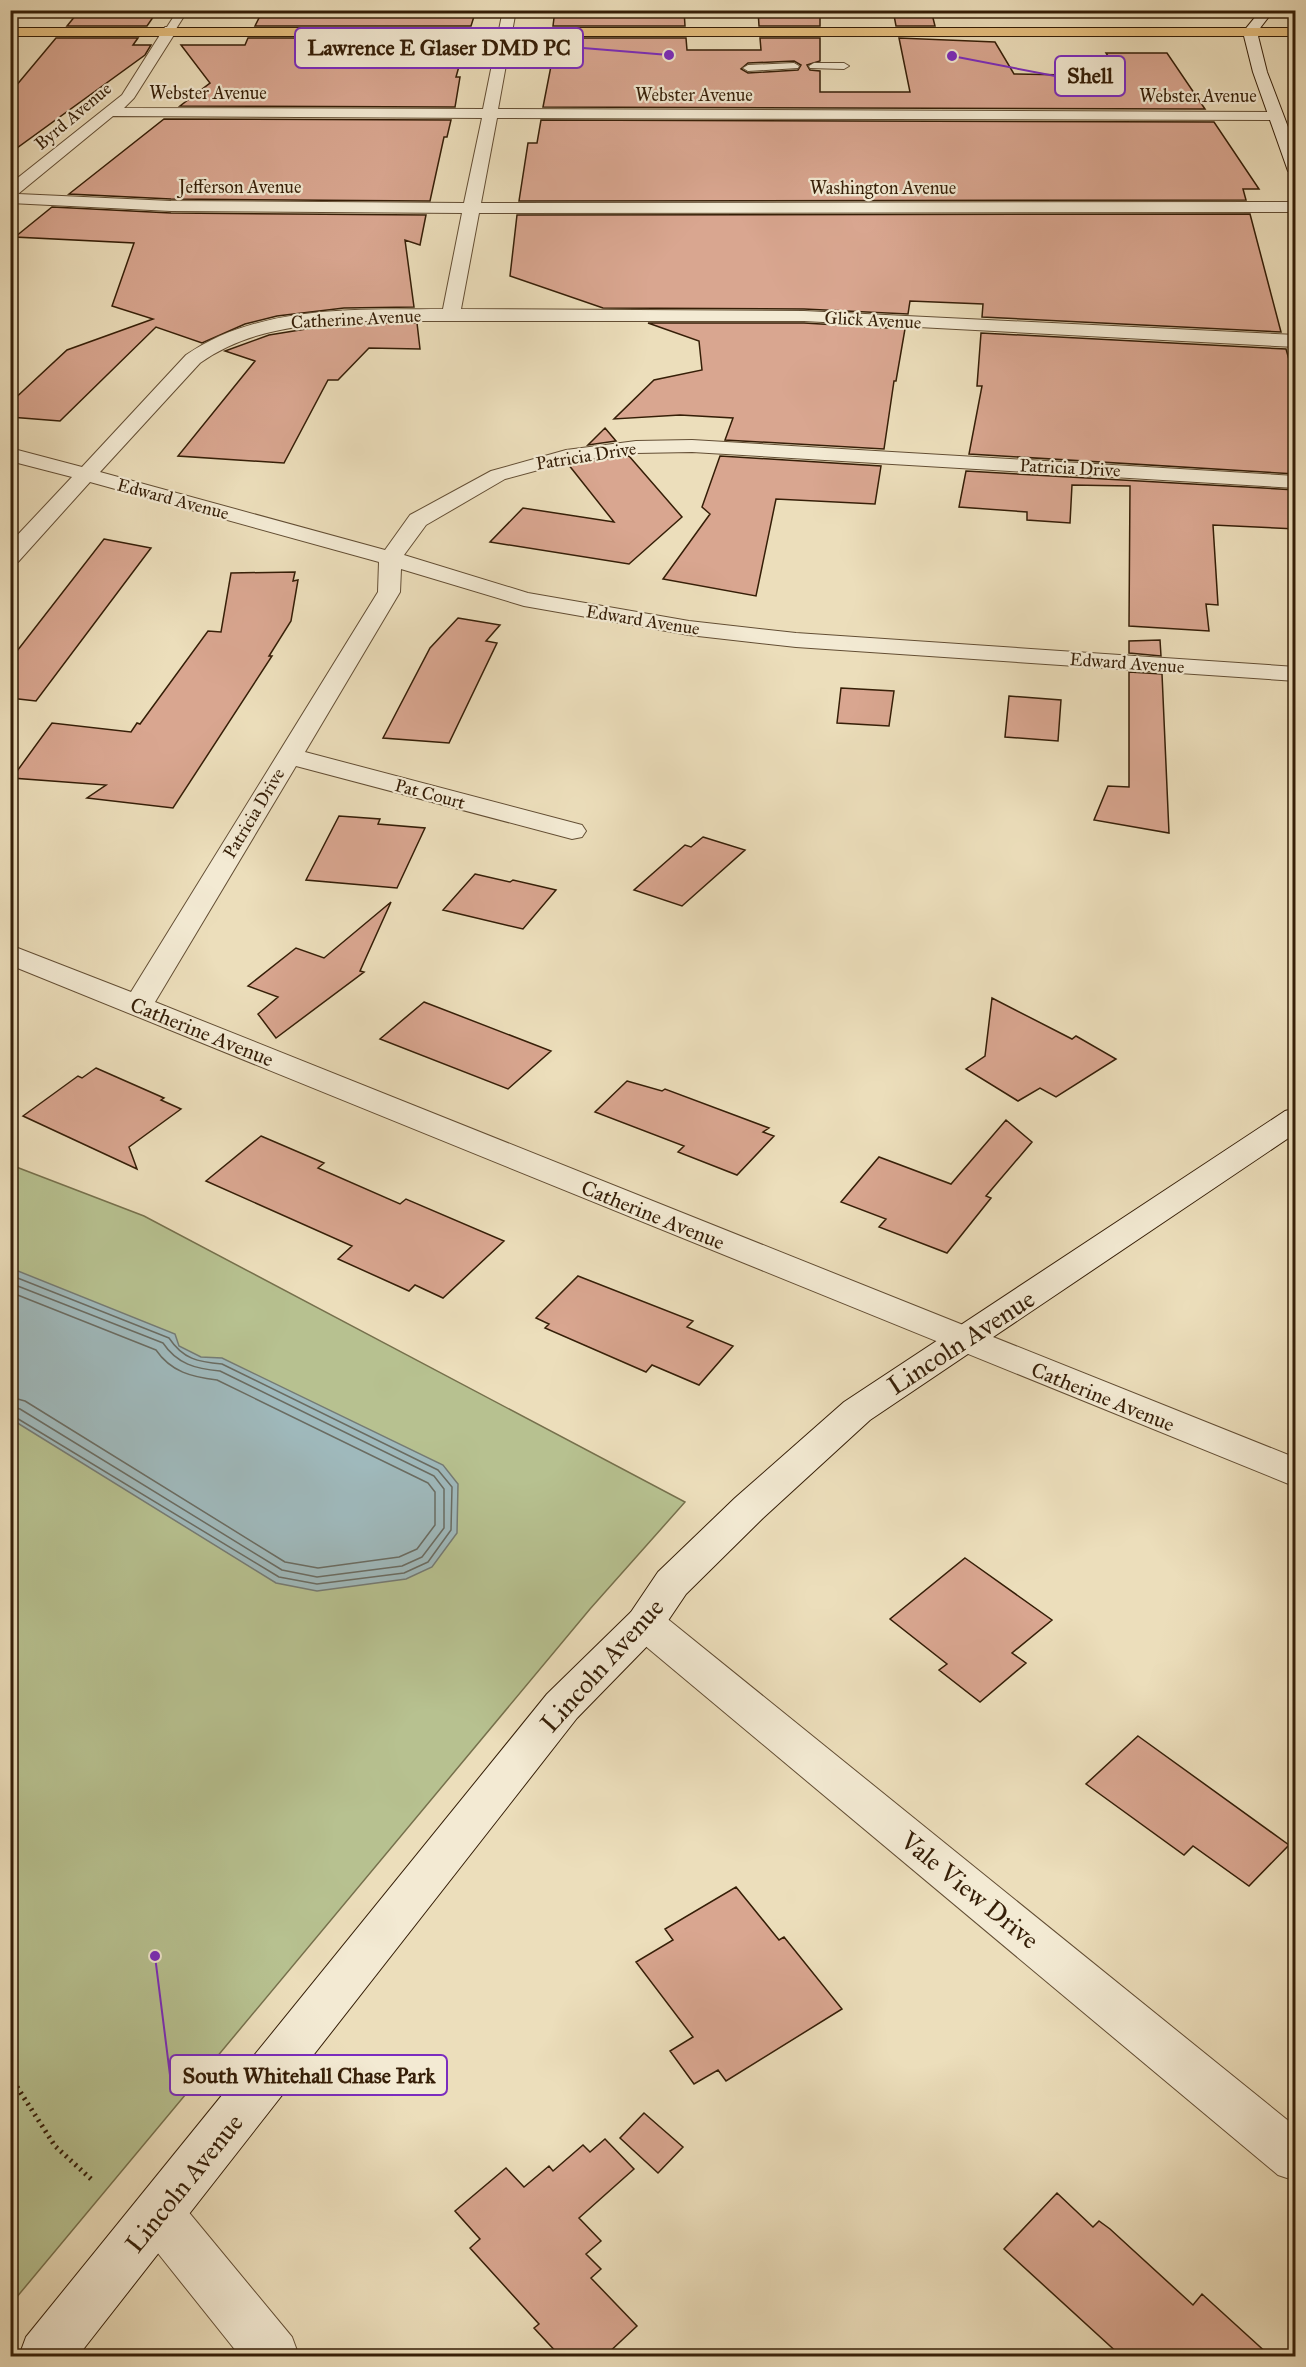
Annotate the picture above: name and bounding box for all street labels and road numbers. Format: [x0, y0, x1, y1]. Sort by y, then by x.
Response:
street label: Byrd Avenue [30, 77, 116, 155]
street label: Webster Avenue [149, 82, 267, 104]
street label: Webster Avenue [635, 84, 753, 106]
street label: Webster Avenue [1139, 85, 1257, 107]
street label: Jefferson Avenue [177, 176, 301, 199]
street label: Washington Avenue [810, 177, 956, 200]
street label: Catherine Avenue [290, 305, 422, 333]
street label: Glick Avenue [824, 306, 922, 334]
street label: Patricia Drive [534, 437, 638, 475]
street label: Patricia Drive [1019, 454, 1121, 482]
street label: Edward Avenue [115, 474, 231, 524]
street label: Edward Avenue [585, 600, 701, 640]
street label: Edward Avenue [1069, 648, 1185, 678]
street label: Patricia Drive [219, 764, 289, 862]
street label: Pat Court [392, 774, 468, 814]
street label: Catherine Avenue [127, 991, 278, 1073]
street label: Catherine Avenue [578, 1174, 729, 1256]
street label: Lincoln Avenue [881, 1282, 1041, 1402]
street label: Catherine Avenue [1028, 1356, 1179, 1438]
street label: Lincoln Avenue [533, 1591, 671, 1739]
street label: Vale View Drive [893, 1824, 1046, 1956]
street label: Lincoln Avenue [118, 2107, 250, 2259]

